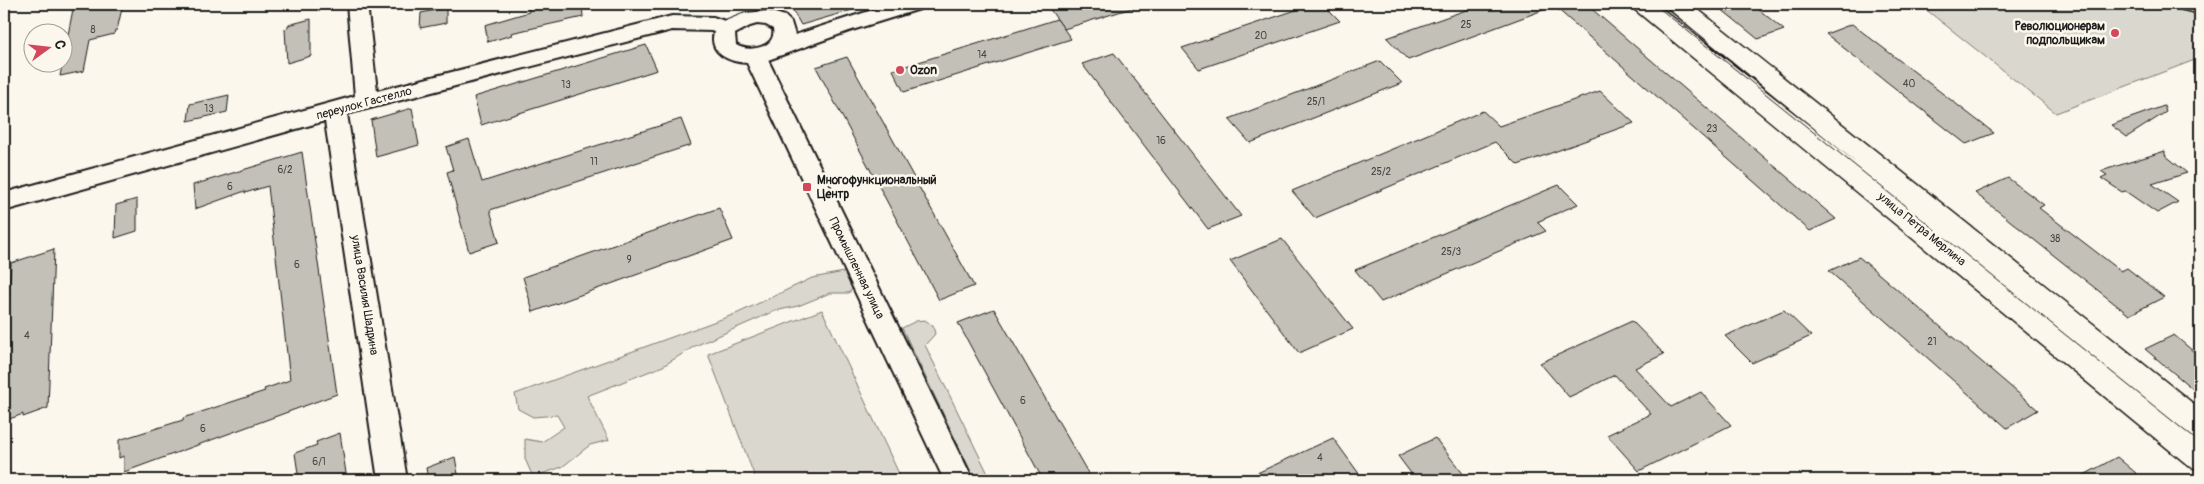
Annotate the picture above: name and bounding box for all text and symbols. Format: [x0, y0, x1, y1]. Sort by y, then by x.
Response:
house number: 25 [1460, 19, 1472, 31]
place label: Революционерам подпольщикам [2015, 19, 2105, 48]
north arrow [22, 22, 72, 72]
house number: 8 [90, 24, 96, 36]
marker: Революционерам подпольщикам [2109, 27, 2121, 39]
house number: 20 [1255, 30, 1267, 42]
text: С [51, 38, 69, 51]
house number: 14 [977, 49, 987, 61]
place label: Ozon [910, 63, 937, 78]
marker: Ozon [894, 64, 906, 76]
house number: 40 [1903, 78, 1915, 90]
house number: 13 [561, 79, 571, 91]
street label: переулок Гастелло [315, 83, 414, 123]
house number: 25/1 [1307, 96, 1325, 108]
house number: 13 [204, 103, 214, 115]
house number: 23 [1707, 123, 1718, 135]
house number: 16 [1156, 135, 1166, 147]
house number: 11 [590, 156, 598, 168]
house number: 6/2 [278, 164, 293, 176]
house number: 25/2 [1371, 166, 1391, 178]
place label: Многофункциональный Центр [817, 173, 937, 202]
house number: 6 [227, 181, 233, 193]
marker: Многофункциональный Центр [801, 181, 813, 193]
street label: улица Петра Мерлина [1874, 189, 1969, 270]
street label: Промышленная улица [825, 215, 888, 322]
street label: улица Василия Шадрина [347, 233, 381, 357]
house number: 38 [2050, 233, 2060, 245]
house number: 25/3 [1441, 246, 1462, 258]
house number: 9 [626, 254, 632, 266]
house number: 6 [294, 259, 300, 271]
house number: 4 [24, 330, 30, 342]
house number: 21 [1927, 336, 1937, 348]
house number: 6 [1020, 395, 1026, 407]
house number: 6 [200, 423, 206, 435]
house number: 4 [1317, 452, 1323, 464]
house number: 6/1 [312, 456, 326, 468]

